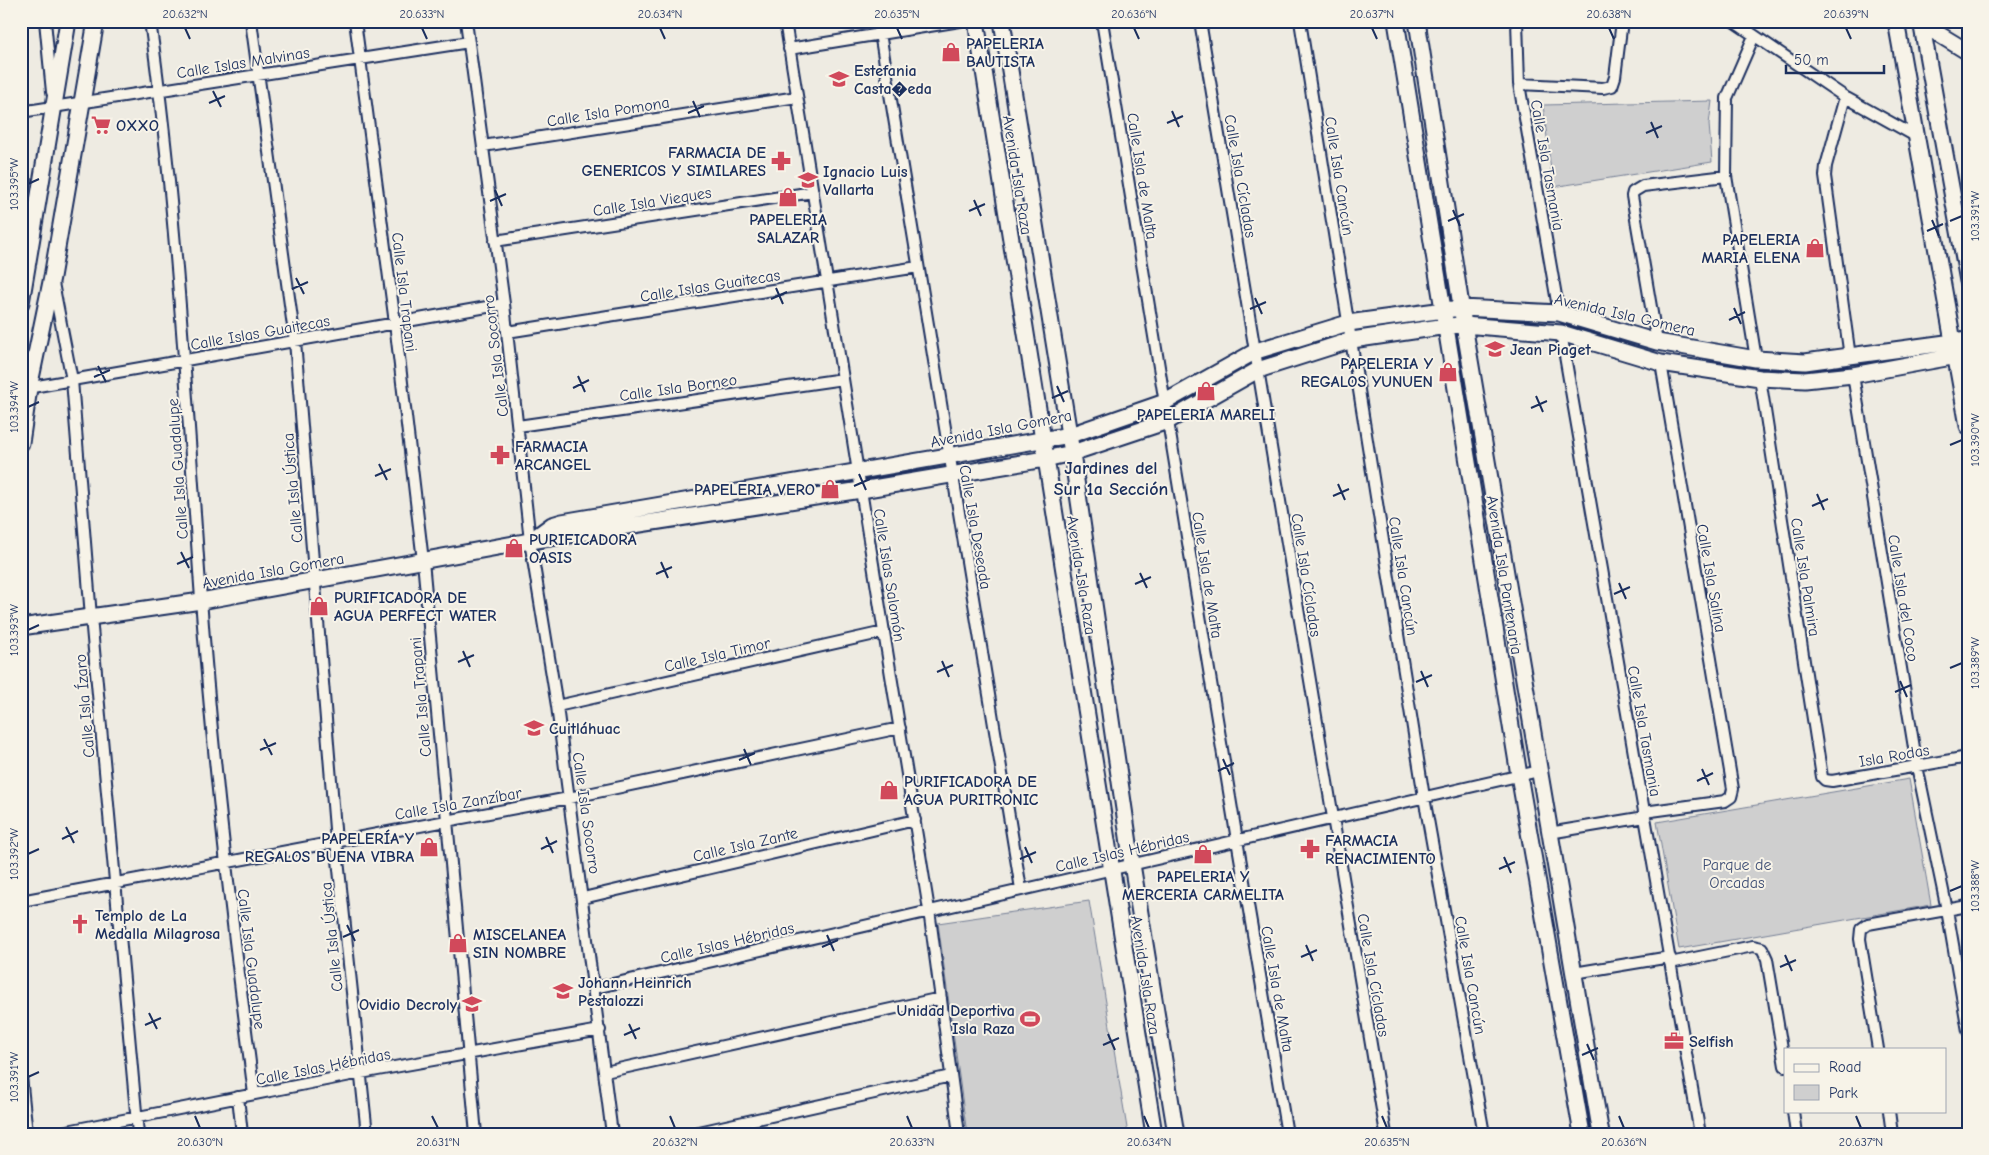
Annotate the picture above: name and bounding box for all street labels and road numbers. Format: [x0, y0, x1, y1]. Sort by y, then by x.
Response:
street label: Calle Islas Malvinas [175, 44, 311, 82]
street label: Calle Isla Pomona [545, 93, 671, 131]
street label: Calle Isla Tasmania [1527, 98, 1567, 232]
street label: Calle Isla de Malta [1123, 112, 1161, 241]
street label: Calle Isla Cícladas [1220, 113, 1260, 240]
street label: Avenida Isla Raza [999, 114, 1035, 236]
street label: Calle Isla Cancún [1321, 115, 1357, 237]
street label: Calle Isla Vieques [592, 184, 713, 220]
street label: Calle Isla Trapani [388, 231, 420, 353]
street label: Calle Islas Guaitecas [639, 266, 782, 306]
street label: Avenida Isla Gomera [1553, 290, 1697, 340]
street label: Calle Isla Socorro [480, 294, 512, 418]
street label: Calle Islas Guaitecas [189, 312, 332, 354]
street label: Calle Isla Borneo [618, 371, 738, 405]
street label: Calle Isla Guadalupe [164, 398, 192, 540]
street label: Avenida Isla Gomera [929, 406, 1073, 452]
street label: Calle Isla Ústica [278, 432, 307, 544]
street label: Calle Isla Deseada [955, 463, 995, 591]
street label: Avenida Isla Pantenaria [1483, 494, 1526, 656]
street label: Calle Islas Salomón [870, 507, 908, 643]
street label: Calle Isla de Malta [1188, 511, 1226, 640]
street label: Calle Isla Cícladas [1287, 512, 1325, 639]
street label: Avenida Isla Raza [1063, 514, 1099, 636]
street label: Calle Isla Cancún [1385, 515, 1421, 637]
street label: Calle Isla Palmira [1787, 517, 1823, 638]
street label: Calle Isla Salina [1693, 523, 1729, 634]
street label: Calle Isla del Coco [1884, 533, 1922, 663]
street label: Avenida Isla Gomera [201, 550, 346, 592]
street label: Calle Isla Timor [662, 634, 773, 676]
street label: Calle Isla Trapani [407, 636, 435, 758]
street label: Calle Isla Ízaro [70, 653, 99, 759]
street label: Calle Isla Tasmania [1624, 664, 1664, 798]
street label: Isla Rodas [1858, 741, 1931, 771]
street label: Calle Isla Socorro [569, 751, 603, 875]
street label: Calle Isla Zanzíbar [393, 784, 524, 824]
street label: Calle Isla Zante [691, 824, 799, 866]
street label: Calle Islas Hébridas [1054, 828, 1191, 876]
street label: Calle Isla Ústica [316, 881, 347, 993]
street label: Calle Isla Guadalupe [233, 888, 269, 1030]
street label: Calle Isla Cícladas [1353, 912, 1393, 1039]
street label: Avenida Isla Raza [1127, 914, 1163, 1036]
street label: Calle Isla Cancún [1451, 914, 1489, 1036]
street label: Calle Islas Hébridas [659, 919, 796, 967]
street label: Calle Isla de Malta [1257, 925, 1297, 1054]
street label: Calle Islas Hébridas [254, 1045, 392, 1089]

